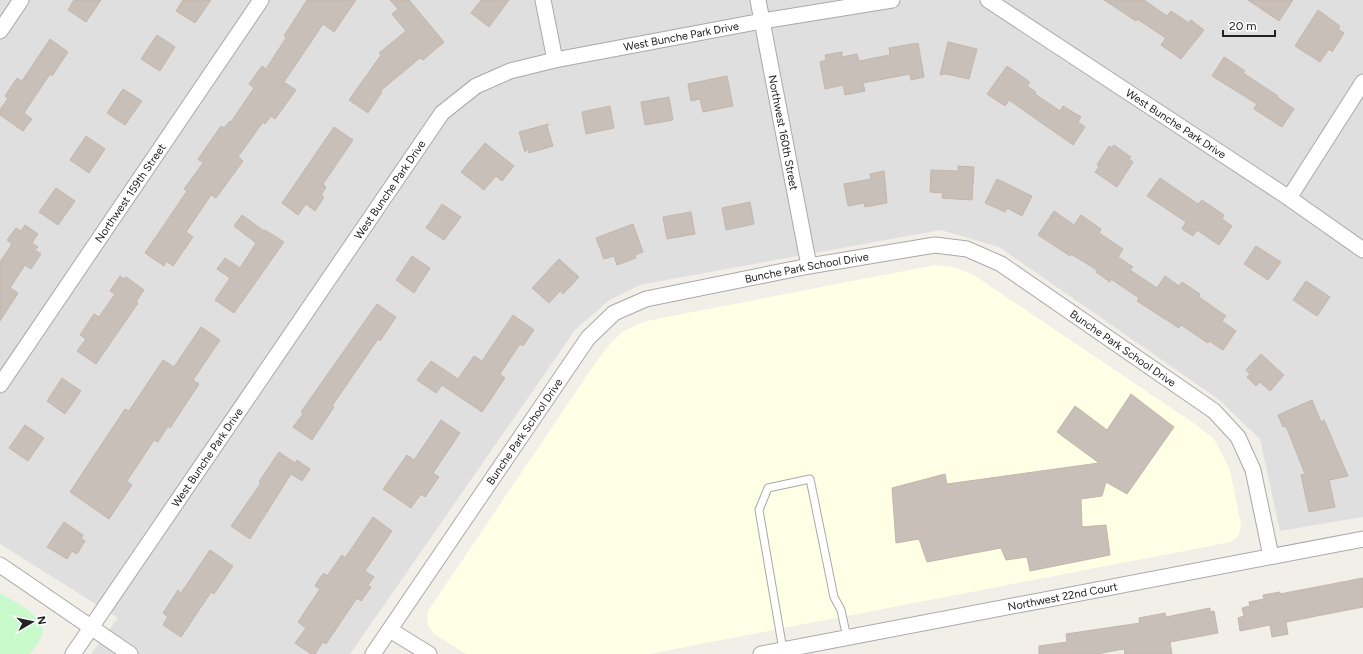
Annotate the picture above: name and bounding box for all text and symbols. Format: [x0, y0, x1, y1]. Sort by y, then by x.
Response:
scale bar [1223, 12, 1275, 38]
street label: West Bunche Park Drive [622, 19, 740, 53]
text: 20 m [1229, 19, 1257, 33]
street label: Northwest 160th Street [766, 74, 801, 191]
street label: West Bunche Park Drive [1123, 86, 1228, 161]
street label: West Bunche Park Drive [351, 138, 428, 242]
street label: Northwest 159th Street [92, 141, 168, 245]
street label: Bunche Park School Drive [744, 250, 870, 285]
street label: Bunche Park School Drive [1068, 307, 1179, 389]
street label: Bunche Park School Drive [484, 376, 565, 487]
street label: West Bunche Park Drive [169, 405, 245, 509]
street label: Northwest 22nd Court [1007, 580, 1118, 613]
north arrow [12, 602, 52, 642]
text: N [34, 615, 48, 626]

